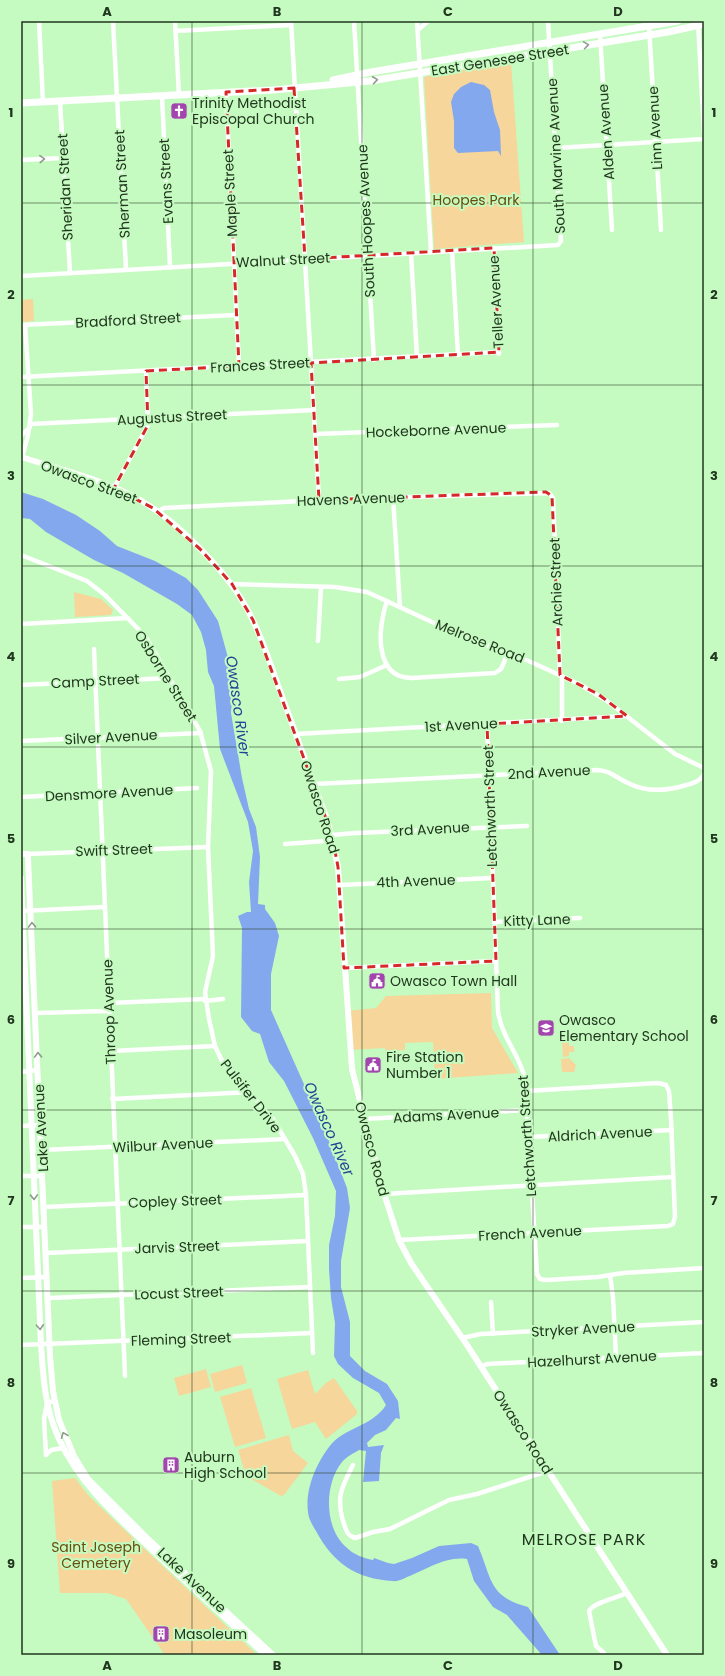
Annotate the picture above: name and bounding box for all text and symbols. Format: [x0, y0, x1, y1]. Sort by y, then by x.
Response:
text: A [102, 2, 112, 21]
text: B [273, 2, 282, 21]
text: C [443, 2, 453, 21]
text: D [613, 2, 623, 21]
street label: East Genesee Street [430, 39, 570, 81]
one-way arrow [583, 42, 589, 50]
one-way arrow [372, 76, 378, 85]
street label: South Marvine Avenue [542, 77, 570, 234]
street label: Alden Avenue [593, 83, 619, 181]
street label: Linn Avenue [643, 85, 667, 170]
place label: Trinity Methodist Episcopal Church [192, 93, 314, 129]
church icon: Trinity Methodist Episcopal Church [169, 101, 189, 121]
text: 1 [9, 103, 13, 122]
text: 1 [712, 103, 716, 122]
street label: Sherman Street [109, 129, 135, 239]
street label: Sheridan Street [52, 133, 78, 241]
street label: Evans Street [154, 138, 178, 224]
street label: South Hoopes Avenue [352, 144, 380, 298]
street label: Maple Street [218, 149, 242, 237]
one-way arrow [39, 155, 45, 163]
park label: Hoopes Park [433, 190, 520, 210]
street label: Walnut Street [235, 248, 331, 272]
street label: Teller Avenue [484, 255, 508, 349]
text: 2 [7, 285, 15, 304]
text: 2 [710, 285, 718, 304]
street label: Bradford Street [75, 307, 181, 333]
street label: Frances Street [210, 352, 310, 378]
street label: Augustus Street [116, 404, 228, 430]
street label: Hockeborne Avenue [365, 418, 507, 442]
street label: Owasco Street [38, 455, 140, 509]
text: 3 [7, 466, 15, 485]
text: 3 [710, 466, 718, 485]
street label: Havens Avenue [297, 487, 406, 511]
street label: Archie Street [544, 537, 568, 627]
street label: Melrose Road [432, 614, 528, 668]
street label: Osborne Street [130, 626, 202, 726]
text: 4 [7, 647, 16, 666]
text: 4 [710, 647, 719, 666]
water label: Owasco River [221, 654, 256, 758]
street label: Camp Street [50, 669, 140, 693]
street label: 1st Avenue [424, 713, 498, 737]
street label: Silver Avenue [64, 725, 158, 749]
street label: Letchworth Street [478, 745, 502, 867]
street label: Owasco Road [296, 758, 344, 856]
street label: 2nd Avenue [507, 760, 591, 784]
street label: Densmore Avenue [44, 780, 174, 806]
street label: 3rd Avenue [390, 817, 470, 841]
text: 5 [7, 829, 15, 848]
text: 5 [710, 829, 718, 848]
street label: Swift Street [75, 839, 153, 861]
street label: 4th Avenue [376, 870, 456, 892]
street label: Kitty Lane [503, 909, 571, 931]
one-way arrow [27, 922, 36, 928]
street label: Throop Avenue [97, 959, 121, 1065]
public building icon: Owasco Town Hall [367, 971, 387, 991]
place label: Owasco Town Hall [390, 971, 517, 991]
text: 6 [7, 1010, 15, 1029]
place label: Owasco Elementary School [559, 1010, 689, 1046]
text: 6 [710, 1010, 718, 1029]
school or university icon: Owasco Elementary School [536, 1018, 556, 1038]
place label: Fire Station Number 1 [386, 1047, 463, 1083]
one-way arrow [33, 1052, 42, 1058]
street label: Pulsifer Drive [216, 1055, 286, 1137]
public building icon: Fire Station Number 1 [363, 1055, 383, 1075]
street label: Letchworth Street [513, 1075, 541, 1197]
water label: Owasco River [299, 1078, 360, 1180]
street label: Lake Avenue [29, 1083, 53, 1172]
street label: Owasco Road [350, 1100, 394, 1198]
street label: Adams Avenue [392, 1102, 500, 1128]
street label: Aldrich Avenue [547, 1121, 653, 1147]
street label: Wilbur Avenue [112, 1132, 214, 1158]
street label: Copley Street [128, 1189, 222, 1213]
text: 7 [8, 1191, 15, 1210]
text: 7 [711, 1191, 718, 1210]
one-way arrow [30, 1194, 39, 1200]
street label: French Avenue [478, 1220, 583, 1246]
street label: Jarvis Street [134, 1236, 220, 1258]
street label: Locust Street [134, 1281, 224, 1305]
street label: Stryker Avenue [531, 1316, 636, 1342]
one-way arrow [36, 1324, 44, 1330]
street label: Fleming Street [131, 1327, 231, 1351]
street label: Hazelhurst Avenue [527, 1346, 658, 1372]
text: 8 [7, 1373, 15, 1392]
text: 8 [710, 1373, 718, 1392]
street label: Owasco Road [488, 1386, 558, 1478]
one-way arrow [61, 1432, 69, 1439]
place label: Auburn High School [184, 1447, 266, 1483]
building icon: Auburn High School [161, 1455, 181, 1475]
district label: MELROSE PARK [522, 1528, 646, 1551]
park label: Saint Joseph Cemetery [51, 1537, 141, 1573]
street label: Lake Avenue [153, 1543, 231, 1617]
text: 9 [7, 1554, 15, 1573]
text: 9 [710, 1554, 718, 1573]
building icon: Masoleum [151, 1624, 171, 1644]
place label: Masoleum [174, 1624, 247, 1644]
text: A [102, 1656, 112, 1675]
text: B [273, 1656, 282, 1675]
text: C [443, 1656, 453, 1675]
text: D [613, 1656, 623, 1675]

